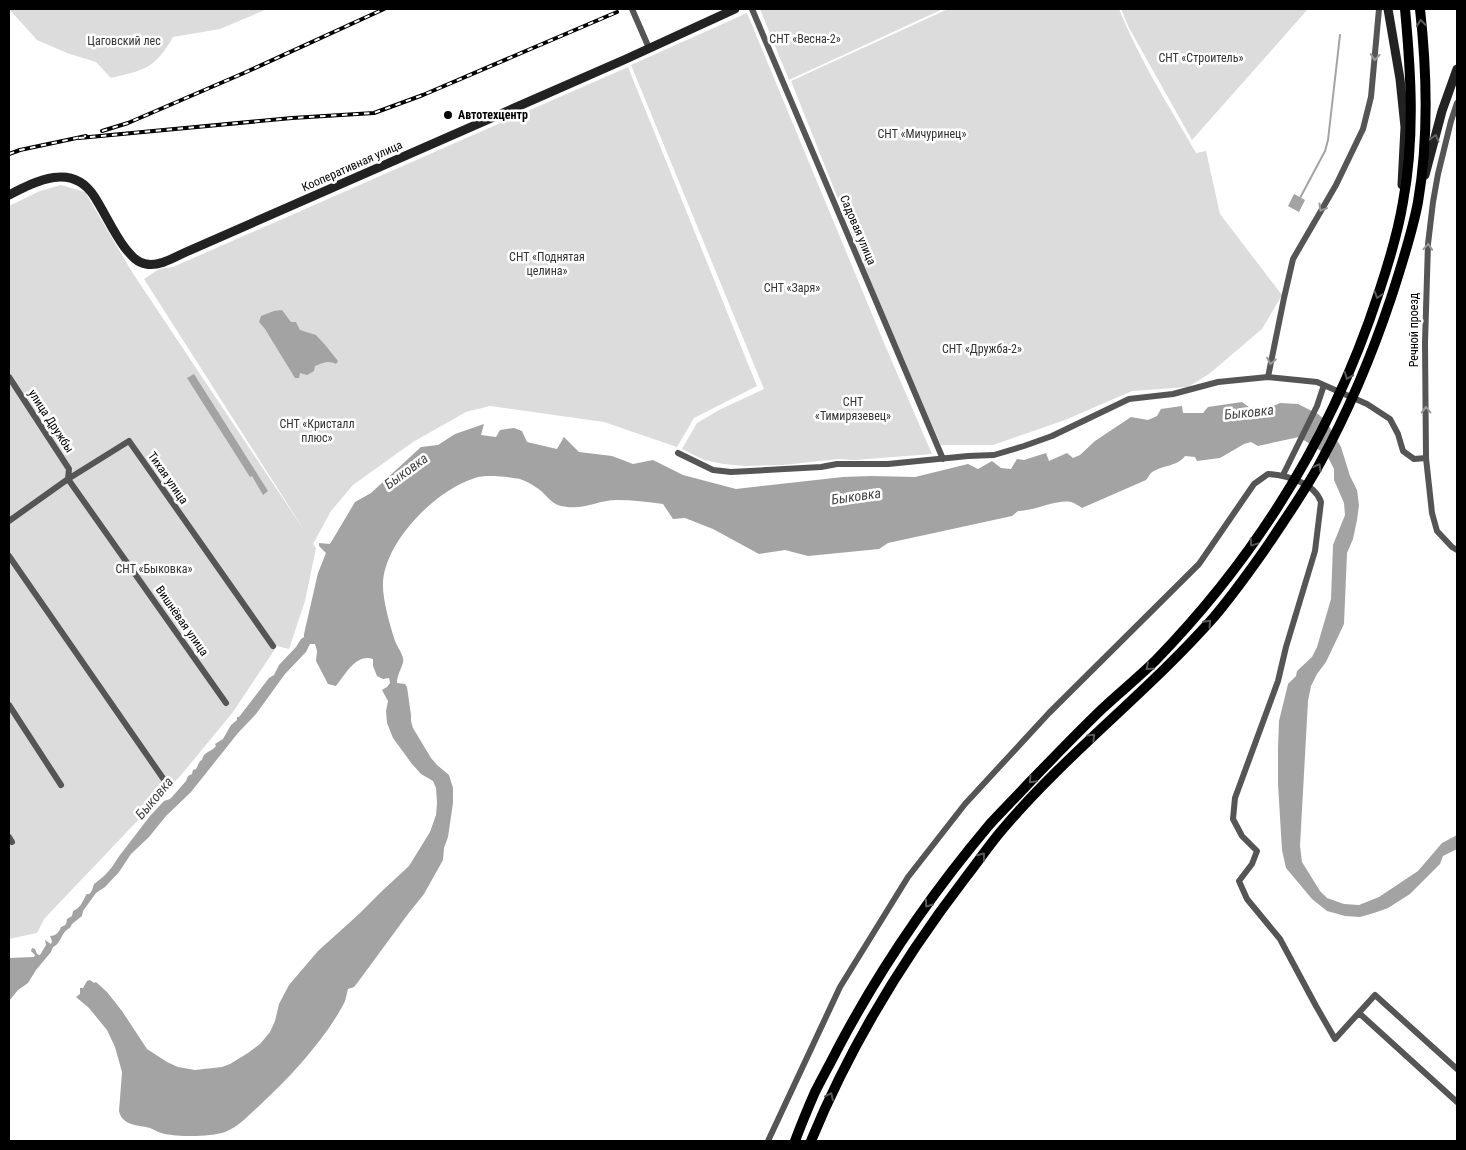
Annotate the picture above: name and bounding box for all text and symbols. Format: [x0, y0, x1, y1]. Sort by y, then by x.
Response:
one-way arrow [1416, 19, 1427, 27]
park label: СНТ «Весна-2» [769, 32, 841, 46]
park label: Цаговский лес [87, 34, 161, 48]
park label: СНТ «Строитель» [1159, 51, 1243, 65]
one-way arrow [1370, 54, 1381, 62]
place label: Автотехцентр [458, 108, 528, 122]
marker: Автотехцентр [442, 109, 454, 121]
park label: СНТ «Мичуринец» [878, 127, 966, 141]
one-way arrow [1429, 133, 1440, 142]
street label: Кооперативная улица [300, 137, 405, 194]
street label: Садовая улица [837, 193, 879, 267]
one-way arrow [1318, 203, 1328, 212]
one-way arrow [1422, 243, 1433, 251]
park label: СНТ «Поднятая целина» [509, 250, 585, 278]
park label: СНТ «Заря» [764, 281, 820, 295]
one-way arrow [1374, 291, 1384, 299]
street label: Речной проезд [1407, 292, 1421, 367]
park label: СНТ «Дружба-2» [942, 342, 1022, 356]
one-way arrow [1267, 357, 1277, 366]
one-way arrow [1344, 371, 1355, 380]
street label: улица Дружбы [25, 387, 77, 455]
park label: СНТ «Тимирязевец» [815, 395, 891, 423]
water label: Быковка [1223, 401, 1275, 423]
one-way arrow [1421, 405, 1432, 413]
park label: СНТ «Кристалл плюс» [279, 417, 355, 445]
street label: Тихая улица [145, 449, 191, 507]
water label: Быковка [381, 450, 431, 492]
one-way arrow [1311, 463, 1321, 472]
water label: Быковка [830, 485, 882, 507]
one-way arrow [1250, 537, 1259, 546]
park label: СНТ «Быковка» [116, 562, 192, 576]
street label: Вишнёвая улица [153, 583, 211, 659]
one-way arrow [1202, 620, 1211, 629]
one-way arrow [1145, 661, 1154, 670]
one-way arrow [1087, 734, 1096, 743]
water label: Быковка [132, 774, 176, 822]
one-way arrow [1029, 774, 1038, 783]
one-way arrow [976, 852, 985, 862]
one-way arrow [925, 898, 934, 908]
one-way arrow [824, 1093, 834, 1102]

